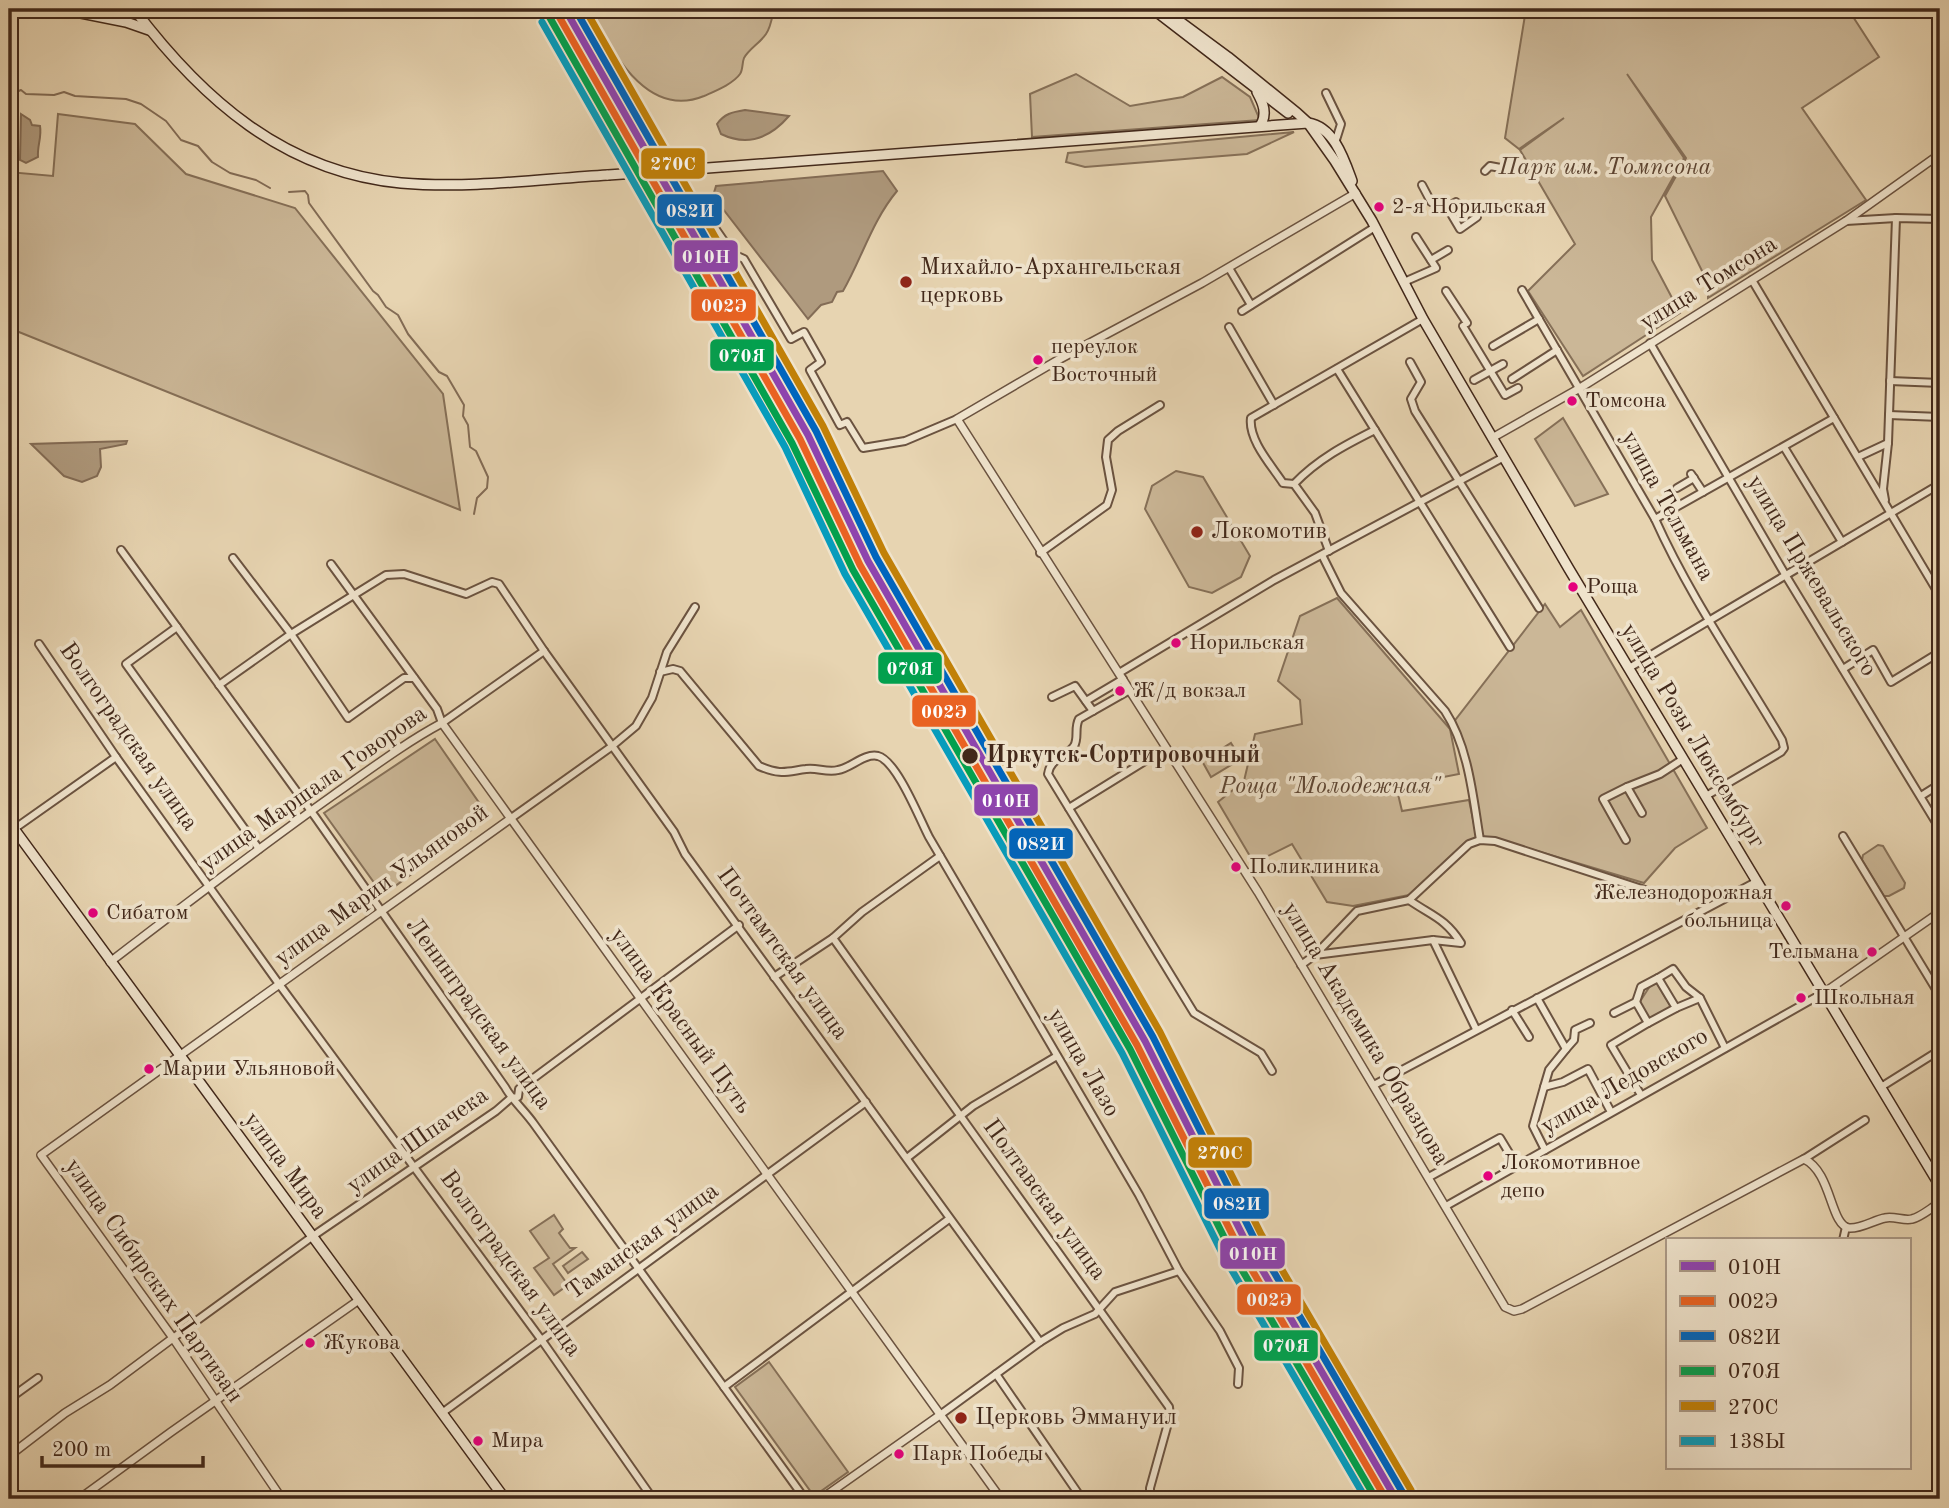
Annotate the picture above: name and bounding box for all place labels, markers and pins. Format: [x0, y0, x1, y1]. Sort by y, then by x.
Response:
place label: 2-я Норильская [1392, 196, 1546, 218]
marker: 2-я Норильская [1372, 200, 1386, 214]
place label: Михайло-Архангельская церковь [920, 256, 1181, 308]
marker: Михайло-Архангельская церковь [898, 274, 914, 290]
place label: переулок Восточный [1051, 336, 1157, 386]
marker: переулок Восточный [1031, 353, 1045, 367]
place label: Томсона [1585, 390, 1666, 412]
marker: Томсона [1565, 394, 1579, 408]
place label: Локомотив [1211, 520, 1327, 544]
marker: Локомотив [1189, 524, 1205, 540]
place label: Роща [1586, 576, 1638, 598]
marker: Роща [1566, 580, 1580, 594]
place label: Норильская [1189, 632, 1305, 654]
marker: Норильская [1169, 636, 1183, 650]
place label: Ж/д вокзал [1133, 680, 1246, 702]
marker: Ж/д вокзал [1113, 684, 1127, 698]
place label: Иркутск-Сортировочный [986, 744, 1260, 768]
marker: Иркутск-Сортировочный [960, 746, 980, 766]
place label: Поликлиника [1249, 856, 1380, 878]
marker: Поликлиника [1229, 860, 1243, 874]
place label: Железнодорожная больница [1593, 882, 1773, 932]
marker: Железнодорожная больница [1779, 899, 1793, 913]
place label: Сибатом [106, 902, 188, 924]
marker: Сибатом [86, 906, 100, 920]
place label: Тельмана [1768, 941, 1859, 963]
marker: Тельмана [1865, 945, 1879, 959]
place label: Школьная [1814, 987, 1915, 1009]
marker: Школьная [1794, 991, 1808, 1005]
place label: Марии Ульяновой [162, 1058, 335, 1080]
marker: Марии Ульяновой [142, 1062, 156, 1076]
place label: Локомотивное депо [1501, 1152, 1640, 1202]
marker: Локомотивное депо [1481, 1169, 1495, 1183]
place label: Жукова [323, 1332, 400, 1354]
marker: Жукова [303, 1336, 317, 1350]
place label: Церковь Эммануил [975, 1406, 1177, 1430]
marker: Церковь Эммануил [953, 1410, 969, 1426]
place label: Мира [491, 1430, 544, 1452]
marker: Мира [471, 1434, 485, 1448]
place label: Парк Победы [912, 1443, 1043, 1465]
marker: Парк Победы [892, 1447, 906, 1461]

